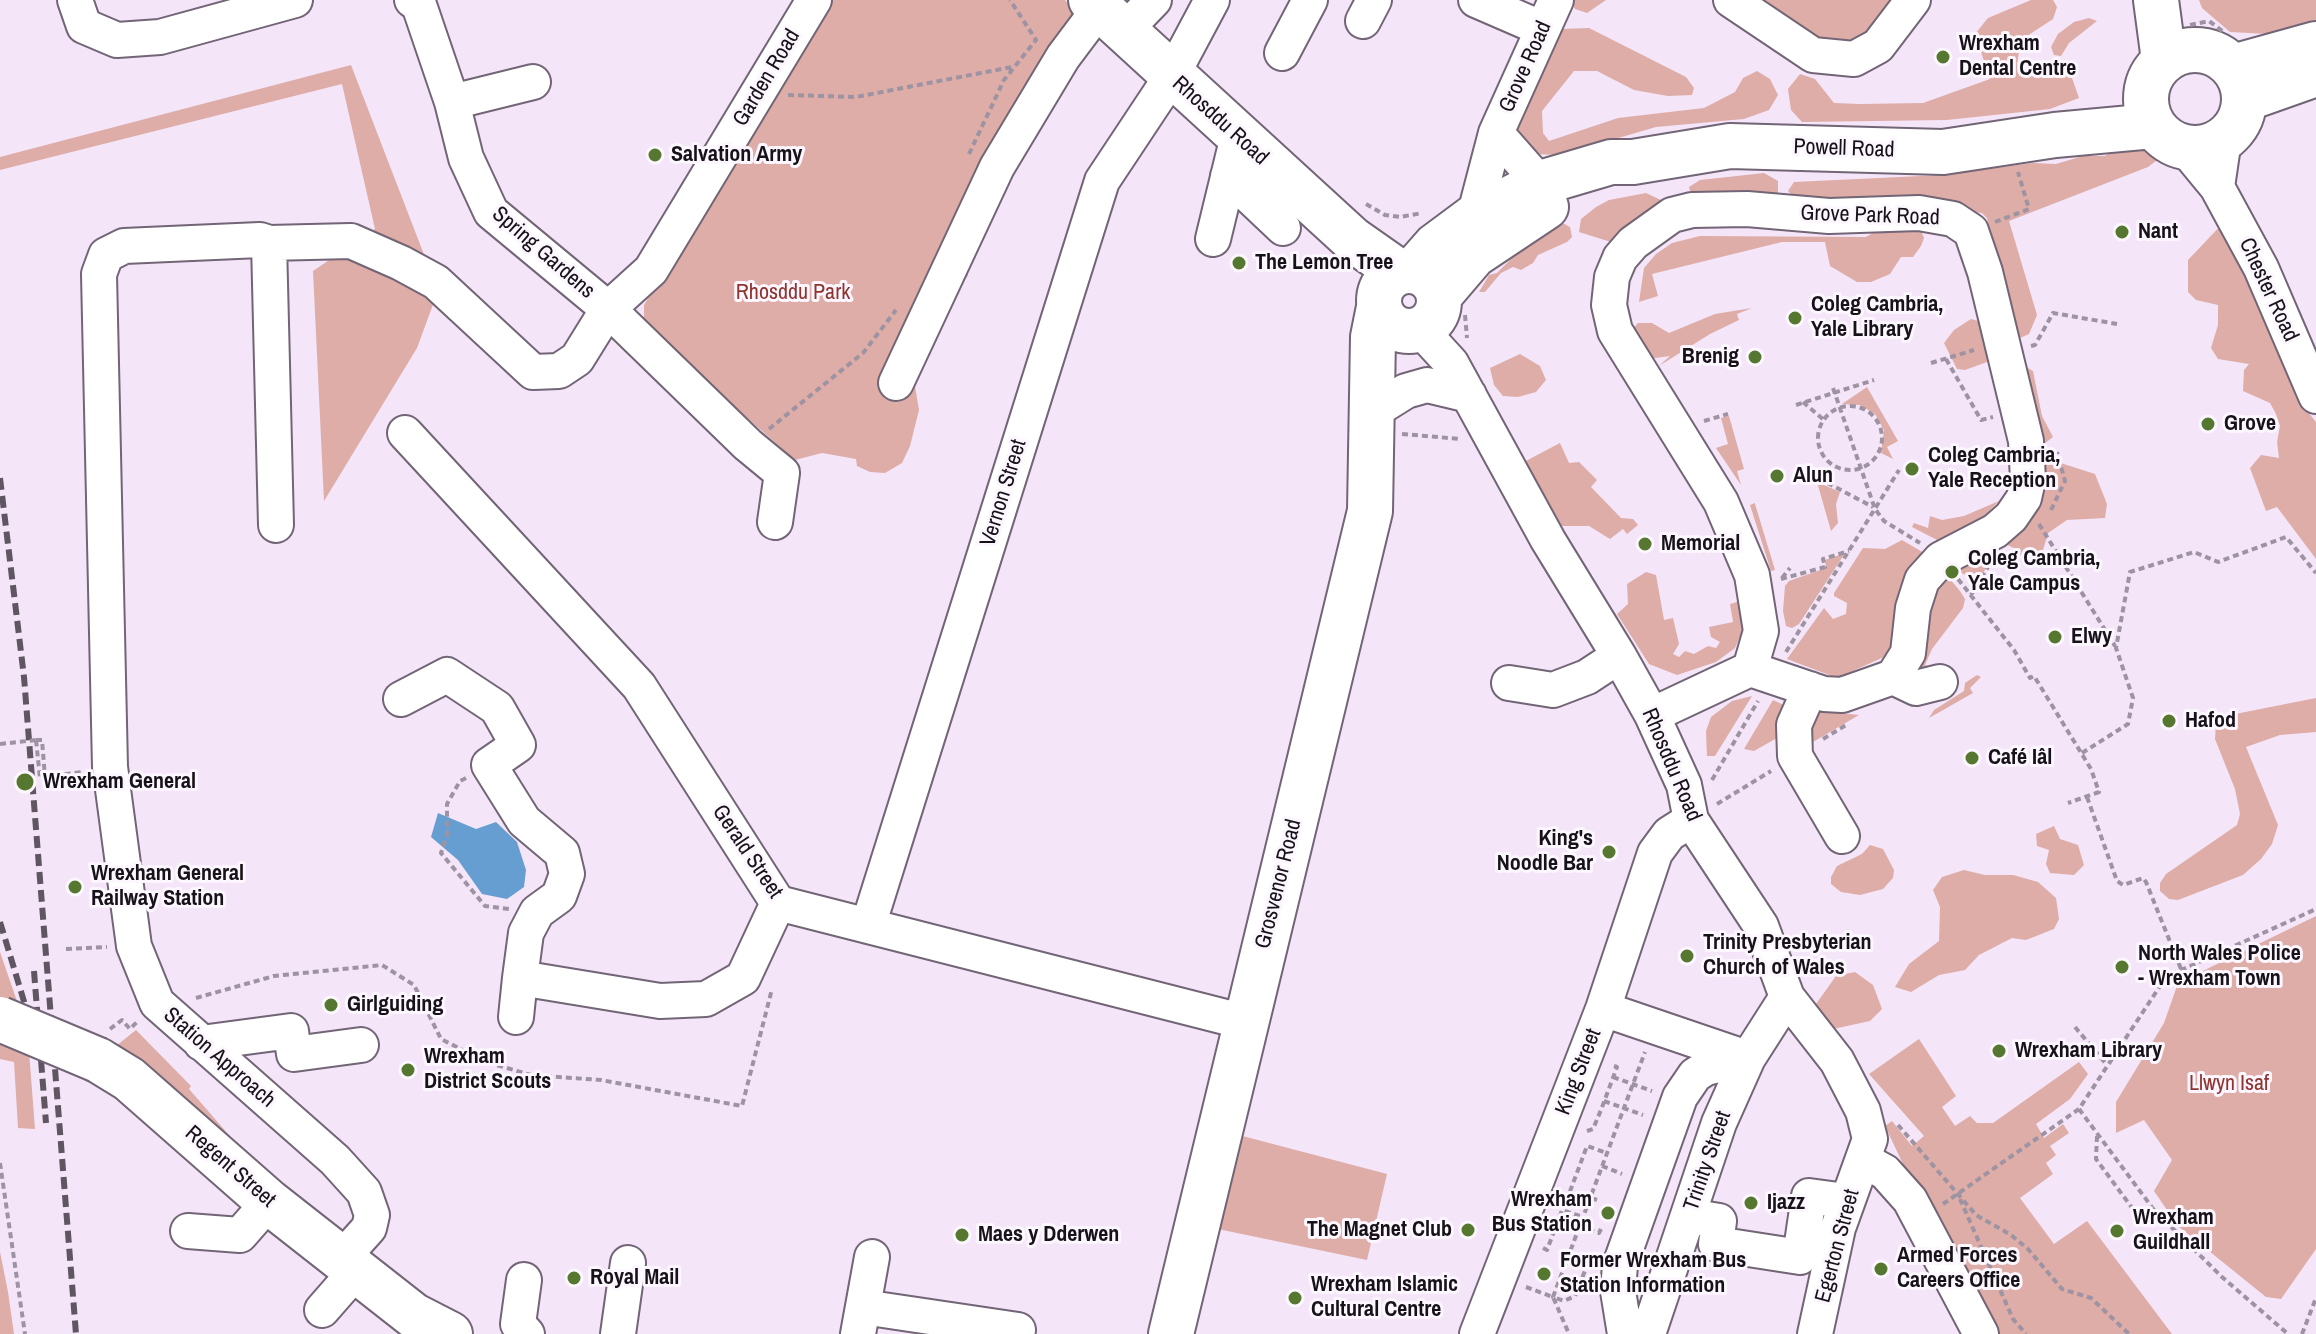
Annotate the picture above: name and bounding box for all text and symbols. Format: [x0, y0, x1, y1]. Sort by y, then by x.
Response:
street label: Grove Road [1494, 17, 1558, 117]
street label: Garden Road [728, 25, 806, 131]
place label: Wrexham Dental Centre [1959, 31, 2076, 82]
marker: Wrexham Dental Centre [1934, 48, 1952, 66]
street label: Rhosddu Road [1166, 71, 1274, 171]
street label: Powell Road [1793, 134, 1895, 164]
place label: Salvation Army [671, 142, 802, 168]
marker: Salvation Army [646, 146, 664, 164]
street label: Grove Park Road [1800, 200, 1940, 232]
street label: Spring Gardens [486, 201, 600, 305]
place label: Nant [2138, 219, 2178, 245]
marker: Nant [2113, 223, 2131, 241]
street label: Chester Road [2233, 234, 2303, 346]
place label: The Lemon Tree [1255, 250, 1393, 276]
marker: The Lemon Tree [1230, 254, 1248, 272]
park label: Rhosddu Park [736, 280, 850, 306]
place label: Coleg Cambria, Yale Library [1811, 292, 1943, 344]
marker: Coleg Cambria, Yale Library [1786, 309, 1804, 327]
place label: Brenig [1682, 344, 1739, 370]
marker: Brenig [1746, 348, 1764, 366]
place label: Grove [2224, 411, 2276, 437]
marker: Grove [2199, 415, 2217, 433]
street label: Vernon Street [975, 436, 1033, 550]
place label: Coleg Cambria, Yale Reception [1928, 443, 2060, 494]
marker: Coleg Cambria, Yale Reception [1903, 460, 1921, 478]
place label: Alun [1793, 463, 1833, 489]
marker: Alun [1768, 467, 1786, 485]
place label: Memorial [1661, 531, 1740, 557]
marker: Memorial [1636, 535, 1654, 553]
place label: Coleg Cambria, Yale Campus [1968, 546, 2100, 598]
marker: Coleg Cambria, Yale Campus [1943, 563, 1961, 581]
place label: Elwy [2071, 624, 2112, 650]
marker: Elwy [2046, 628, 2064, 646]
street label: Rhosddu Road [1635, 704, 1707, 826]
place label: Hafod [2185, 708, 2236, 734]
marker: Hafod [2160, 712, 2178, 730]
place label: Café Iâl [1988, 745, 2052, 771]
marker: Café Iâl [1963, 749, 1981, 767]
place label: Wrexham General [43, 769, 196, 795]
marker: Wrexham General [14, 771, 36, 793]
street label: Gerald Street [706, 800, 788, 904]
street label: Grosvenor Road [1250, 817, 1308, 951]
place label: King's Noodle Bar [1497, 826, 1593, 878]
marker: King's Noodle Bar [1600, 843, 1618, 861]
place label: Wrexham General Railway Station [91, 861, 244, 912]
marker: Wrexham General Railway Station [66, 878, 84, 896]
place label: Trinity Presbyterian Church of Wales [1703, 930, 1871, 982]
place label: North Wales Police - Wrexham Town [2138, 941, 2301, 992]
marker: Trinity Presbyterian Church of Wales [1678, 947, 1696, 965]
marker: North Wales Police - Wrexham Town [2113, 958, 2131, 976]
place label: Girlguiding [347, 992, 443, 1018]
marker: Girlguiding [322, 996, 340, 1014]
street label: Station Approach [158, 1002, 280, 1114]
street label: King Street [1551, 1025, 1607, 1119]
place label: Wrexham Library [2015, 1038, 2162, 1064]
marker: Wrexham Library [1990, 1042, 2008, 1060]
place label: Wrexham District Scouts [424, 1044, 551, 1096]
marker: Wrexham District Scouts [399, 1061, 417, 1079]
park label: Llwyn Isaf [2189, 1071, 2269, 1097]
street label: Trinity Street [1679, 1108, 1737, 1214]
street label: Regent Street [179, 1121, 281, 1213]
street label: Egerton Street [1810, 1186, 1866, 1306]
place label: Wrexham Bus Station [1492, 1187, 1592, 1238]
place label: Ijazz [1767, 1190, 1805, 1216]
marker: Ijazz [1742, 1194, 1760, 1212]
marker: Wrexham Bus Station [1599, 1204, 1617, 1222]
place label: Wrexham Guildhall [2133, 1205, 2214, 1256]
place label: The Magnet Club [1307, 1217, 1452, 1243]
marker: The Magnet Club [1459, 1221, 1477, 1239]
place label: Maes y Dderwen [978, 1222, 1119, 1248]
marker: Wrexham Guildhall [2108, 1222, 2126, 1240]
marker: Maes y Dderwen [953, 1226, 971, 1244]
place label: Armed Forces Careers Office [1897, 1243, 2020, 1294]
place label: Former Wrexham Bus Station Information [1560, 1248, 1746, 1300]
marker: Armed Forces Careers Office [1872, 1260, 1890, 1278]
place label: Royal Mail [590, 1265, 679, 1291]
marker: Former Wrexham Bus Station Information [1535, 1265, 1553, 1283]
marker: Royal Mail [565, 1269, 583, 1287]
place label: Wrexham Islamic Cultural Centre [1311, 1272, 1458, 1324]
marker: Wrexham Islamic Cultural Centre [1286, 1289, 1304, 1307]

